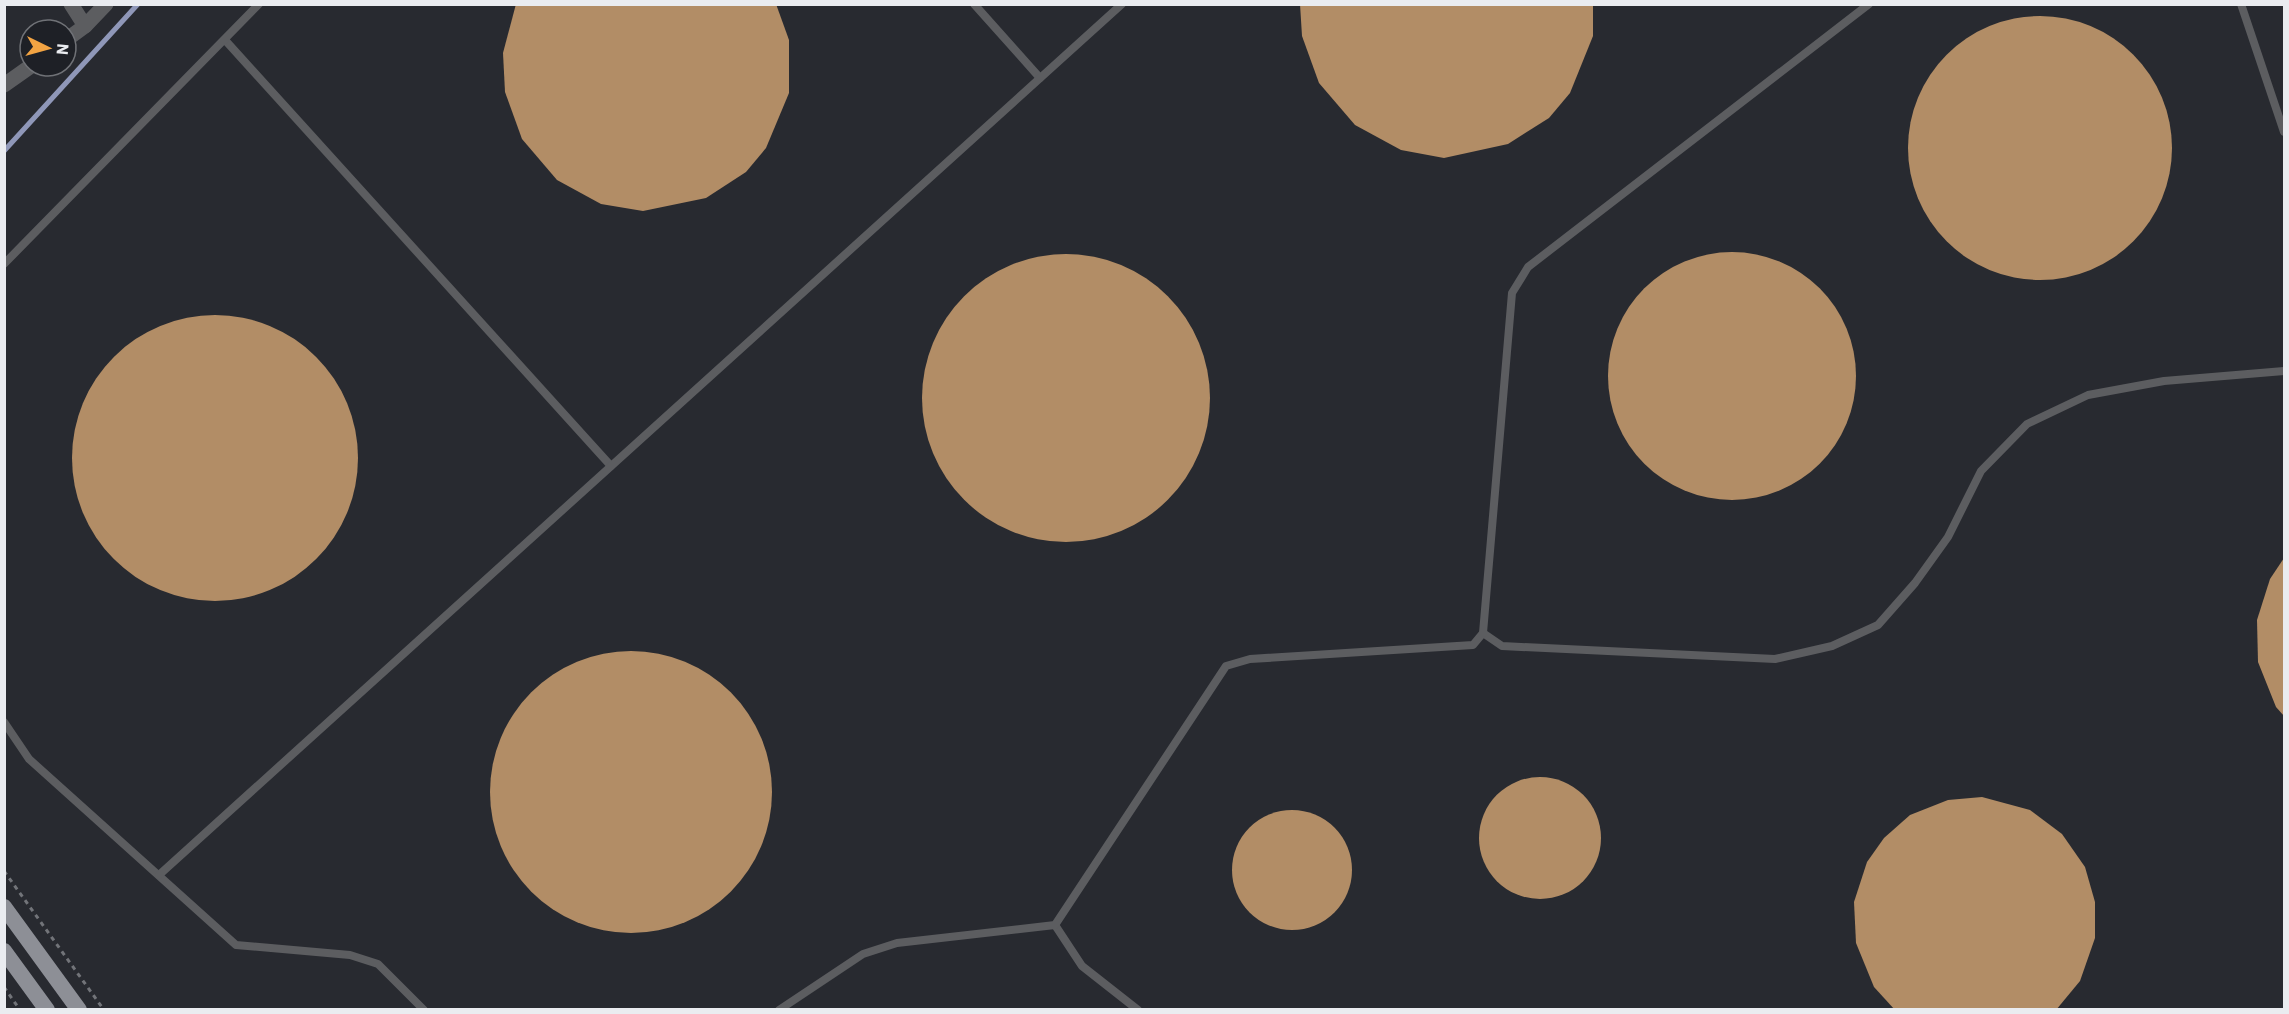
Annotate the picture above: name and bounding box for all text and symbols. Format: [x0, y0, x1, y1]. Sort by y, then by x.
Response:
north arrow [18, 18, 78, 78]
text: N [52, 43, 73, 56]

